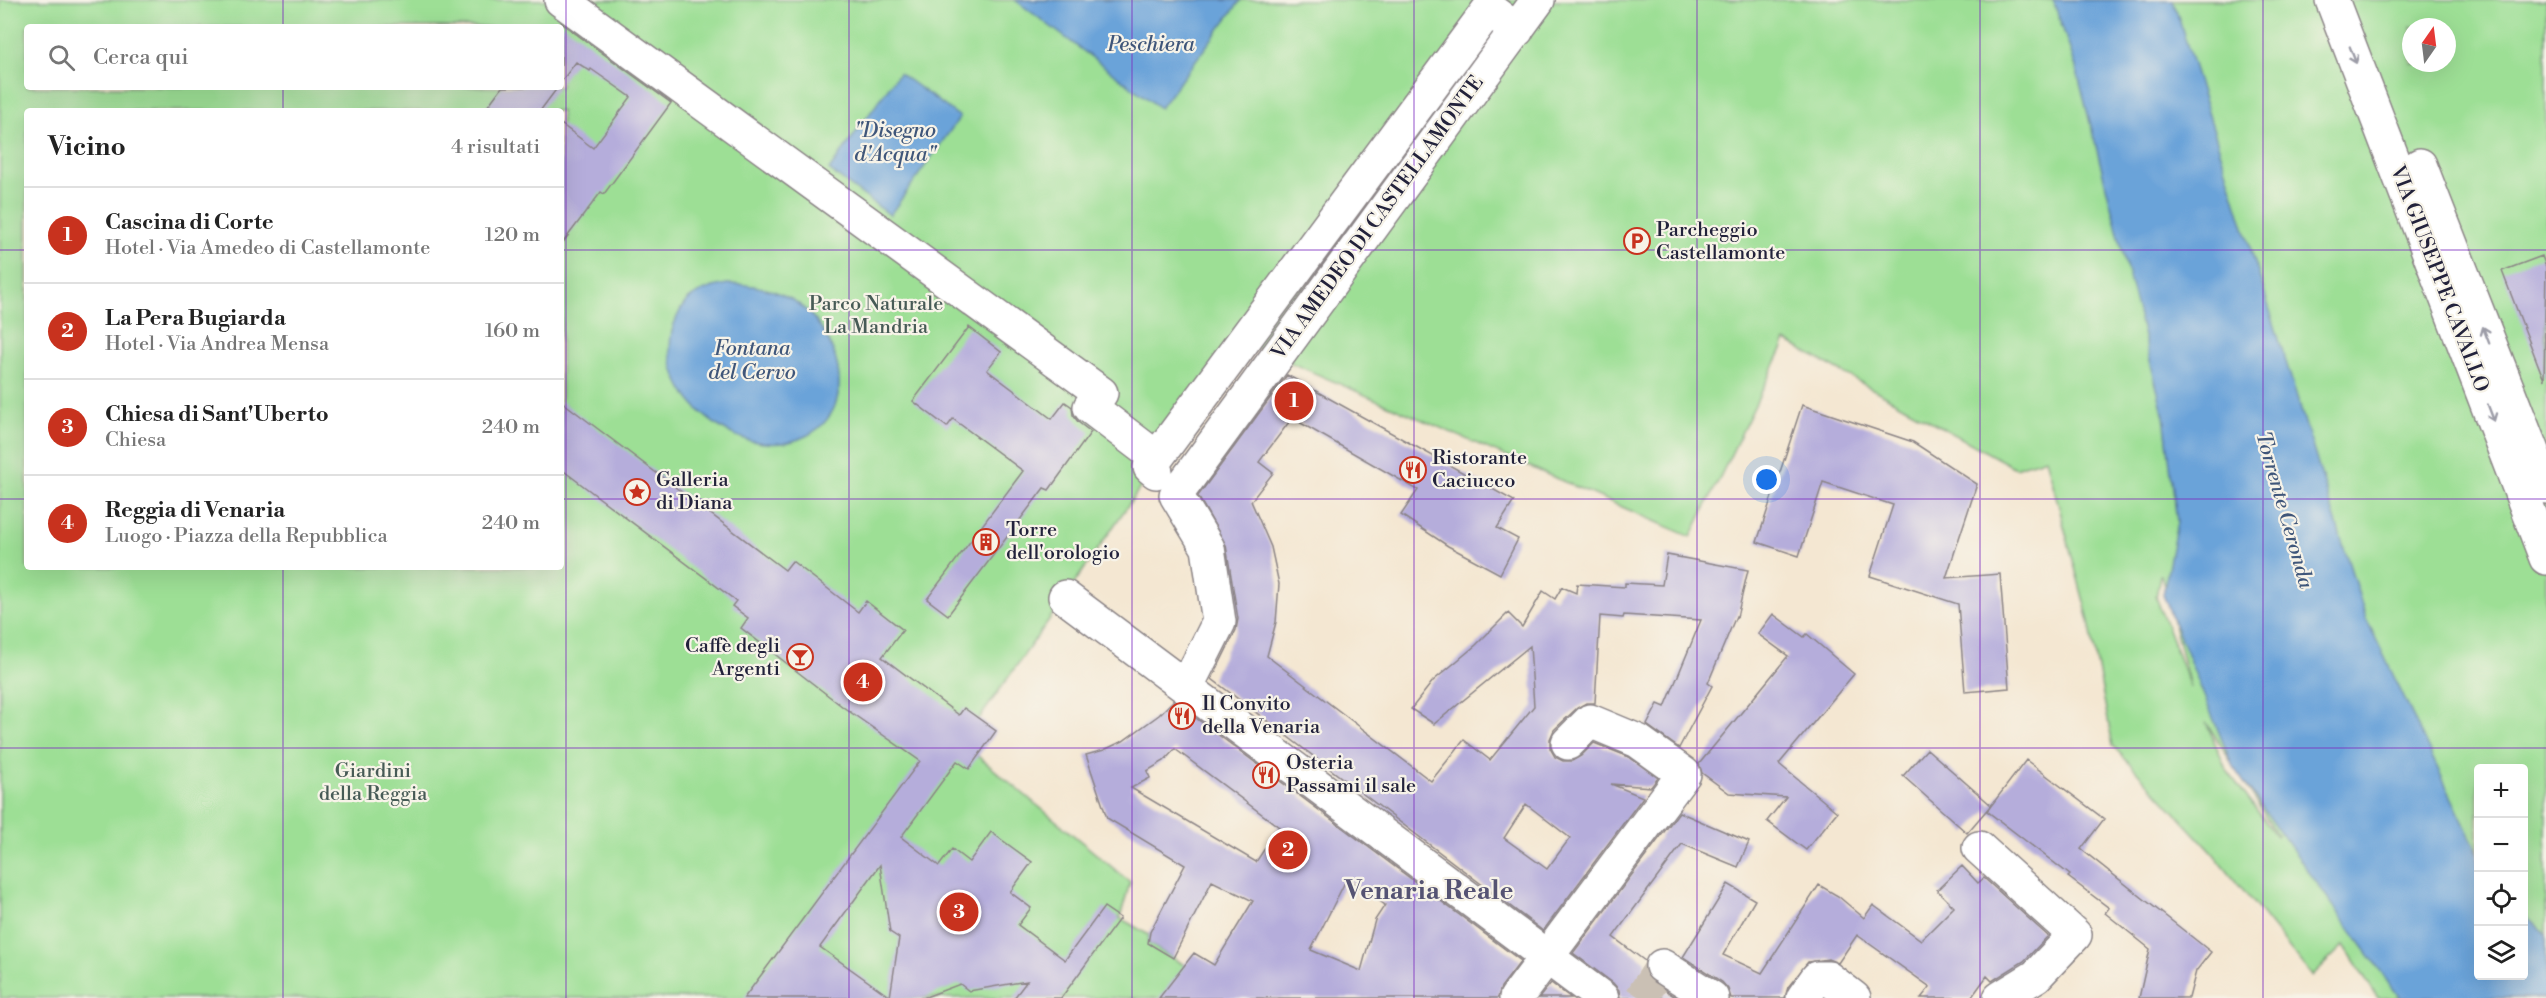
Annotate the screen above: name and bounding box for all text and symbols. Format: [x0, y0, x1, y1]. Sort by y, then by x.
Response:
north arrow [2402, 18, 2456, 72]
search box [24, 24, 564, 90]
water label: Peschiera [1106, 32, 1195, 58]
icon: search [45, 41, 78, 74]
text: Cerca qui [93, 44, 189, 71]
one-way arrow [2348, 45, 2359, 63]
street label: VIA AMEDEO DI CASTELLAMONTE [1266, 71, 1490, 366]
water label: "Disegno d'Acqua" [854, 118, 937, 168]
text: Vicino [48, 131, 126, 163]
text: 4 risultati [451, 135, 540, 160]
street label: VIA GIUSEPPE CAVALLO [2384, 161, 2494, 396]
text: Cascina di Corte [105, 209, 274, 236]
place label: Parcheggio Castellamonte [1656, 218, 1785, 266]
text: 1 [63, 223, 72, 248]
text: 120 m [485, 223, 540, 248]
parking icon: Parcheggio Castellamonte [1622, 226, 1652, 256]
text: Hotel · Via Amedeo di Castellamonte [105, 236, 430, 261]
park label: Parco Naturale La Mandria [809, 292, 943, 340]
text: La Pera Bugiarda [105, 305, 286, 332]
text: 2 [61, 319, 74, 344]
text: 160 m [485, 319, 540, 344]
one-way arrow [2480, 326, 2491, 345]
text: Hotel · Via Andrea Mensa [105, 332, 329, 357]
water label: Fontana del Cervo [708, 336, 796, 386]
pin: 1 [1274, 378, 1314, 424]
text: Chiesa di Sant'Uberto [105, 401, 329, 428]
one-way arrow [2486, 403, 2497, 422]
text: 3 [61, 415, 74, 440]
text: 240 m [482, 415, 540, 440]
text: Chiesa [105, 428, 166, 453]
water label: Torrente Ceronda [2249, 429, 2319, 592]
place label: Ristorante Caciucco [1432, 446, 1527, 494]
restaurant icon: Ristorante Caciucco [1398, 455, 1428, 485]
your location [1752, 465, 1781, 494]
place label: Galleria di Diana [656, 468, 733, 516]
place icon: Galleria di Diana [622, 477, 652, 507]
text: Reggia di Venaria [105, 497, 285, 524]
text: 4 [61, 511, 74, 536]
text: 240 m [482, 511, 540, 536]
place label: Torre dell'orologio [1006, 518, 1120, 566]
text: Luogo · Piazza della Repubblica [105, 524, 388, 549]
building icon: Torre dell'orologio [971, 527, 1001, 557]
place label: Caffè degli Argenti [685, 634, 780, 682]
bar icon: Caffè degli Argenti [785, 642, 815, 672]
pin: 4 [844, 660, 882, 704]
place label: Il Convito della Venaria [1202, 692, 1321, 740]
restaurant icon: Il Convito della Venaria [1167, 701, 1197, 731]
place label: Osteria Passami il sale [1286, 751, 1416, 799]
park label: Giardini della Reggia [319, 759, 428, 807]
restaurant icon: Osteria Passami il sale [1251, 760, 1281, 790]
map controls [2474, 764, 2528, 980]
button: + [2474, 764, 2528, 818]
button: − [2474, 818, 2528, 872]
pin: 2 [1268, 828, 1308, 872]
button: locate [2474, 872, 2528, 926]
district label: Venaria Reale [1344, 875, 1513, 907]
pin: 3 [940, 890, 978, 934]
button: layers [2474, 926, 2528, 980]

